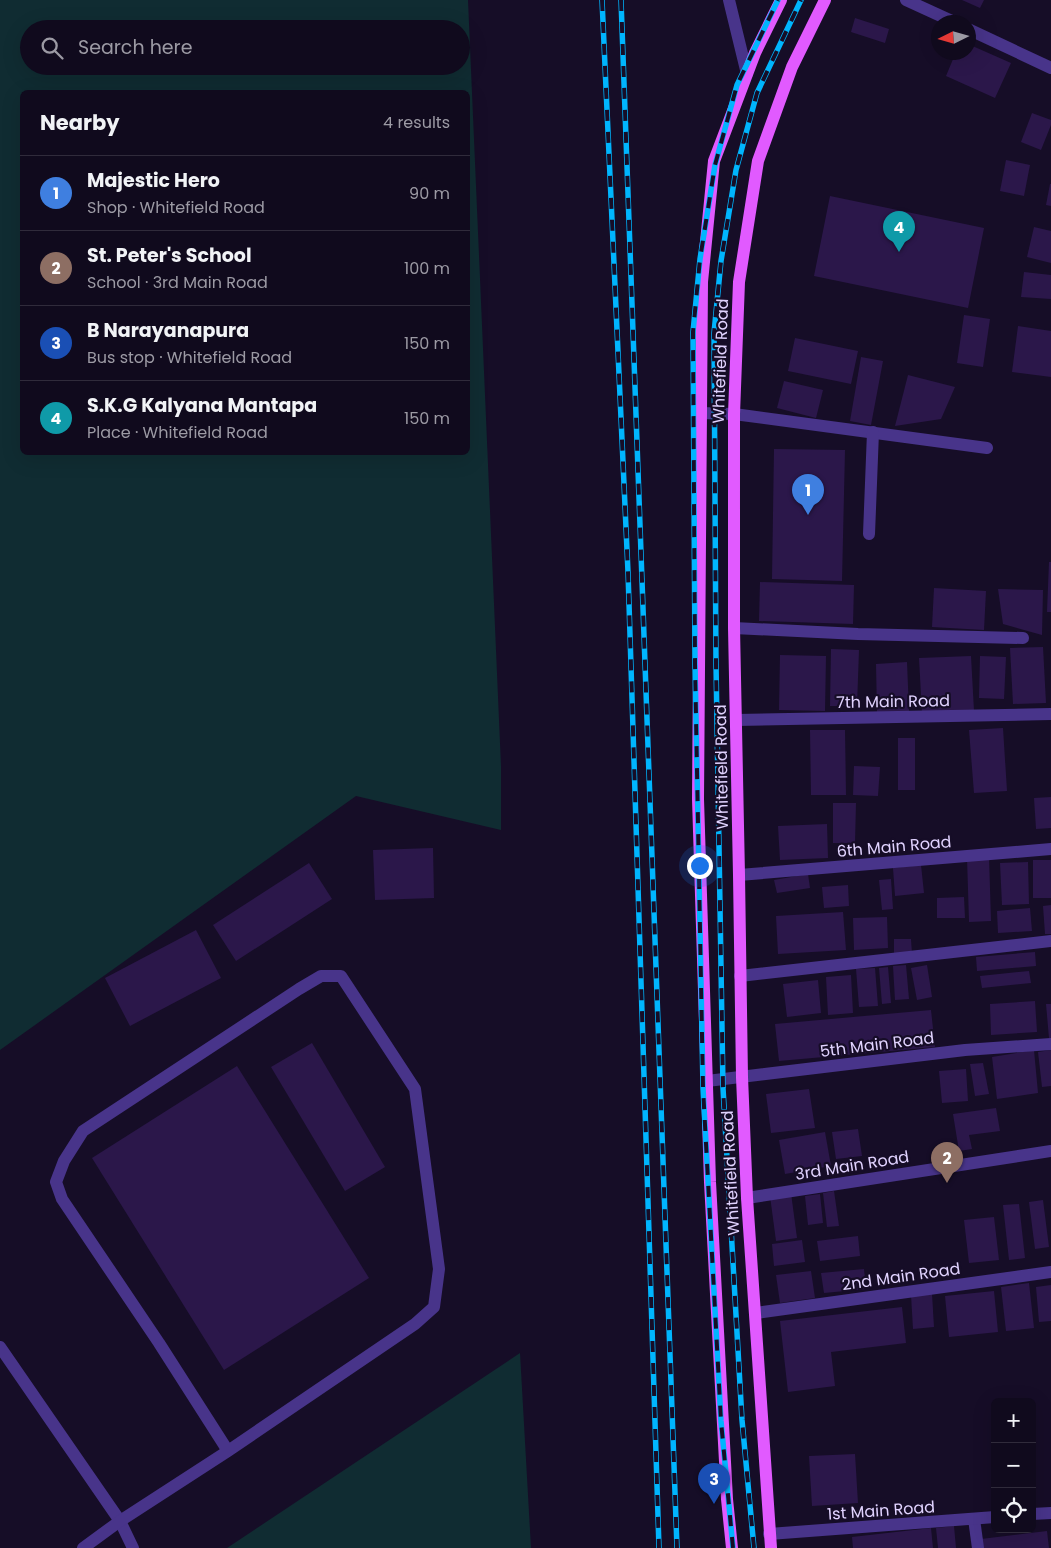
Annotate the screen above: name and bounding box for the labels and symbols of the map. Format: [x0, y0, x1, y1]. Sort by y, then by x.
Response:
north arrow [931, 15, 976, 60]
pin: 4 [883, 211, 915, 252]
street label: Whitefield Road [707, 298, 734, 424]
pin: 1 [792, 474, 824, 515]
street label: 7th Main Road [836, 689, 950, 714]
street label: Whitefield Road [709, 704, 734, 830]
street label: 6th Main Road [836, 830, 952, 863]
your location [687, 853, 713, 879]
street label: 5th Main Road [819, 1026, 936, 1063]
street label: Whitefield Road [716, 1110, 745, 1236]
pin: 2 [931, 1142, 963, 1183]
street label: 3rd Main Road [793, 1145, 911, 1186]
street label: 2nd Main Road [840, 1257, 962, 1296]
pin: 3 [698, 1463, 730, 1504]
street label: 1st Main Road [826, 1495, 936, 1526]

